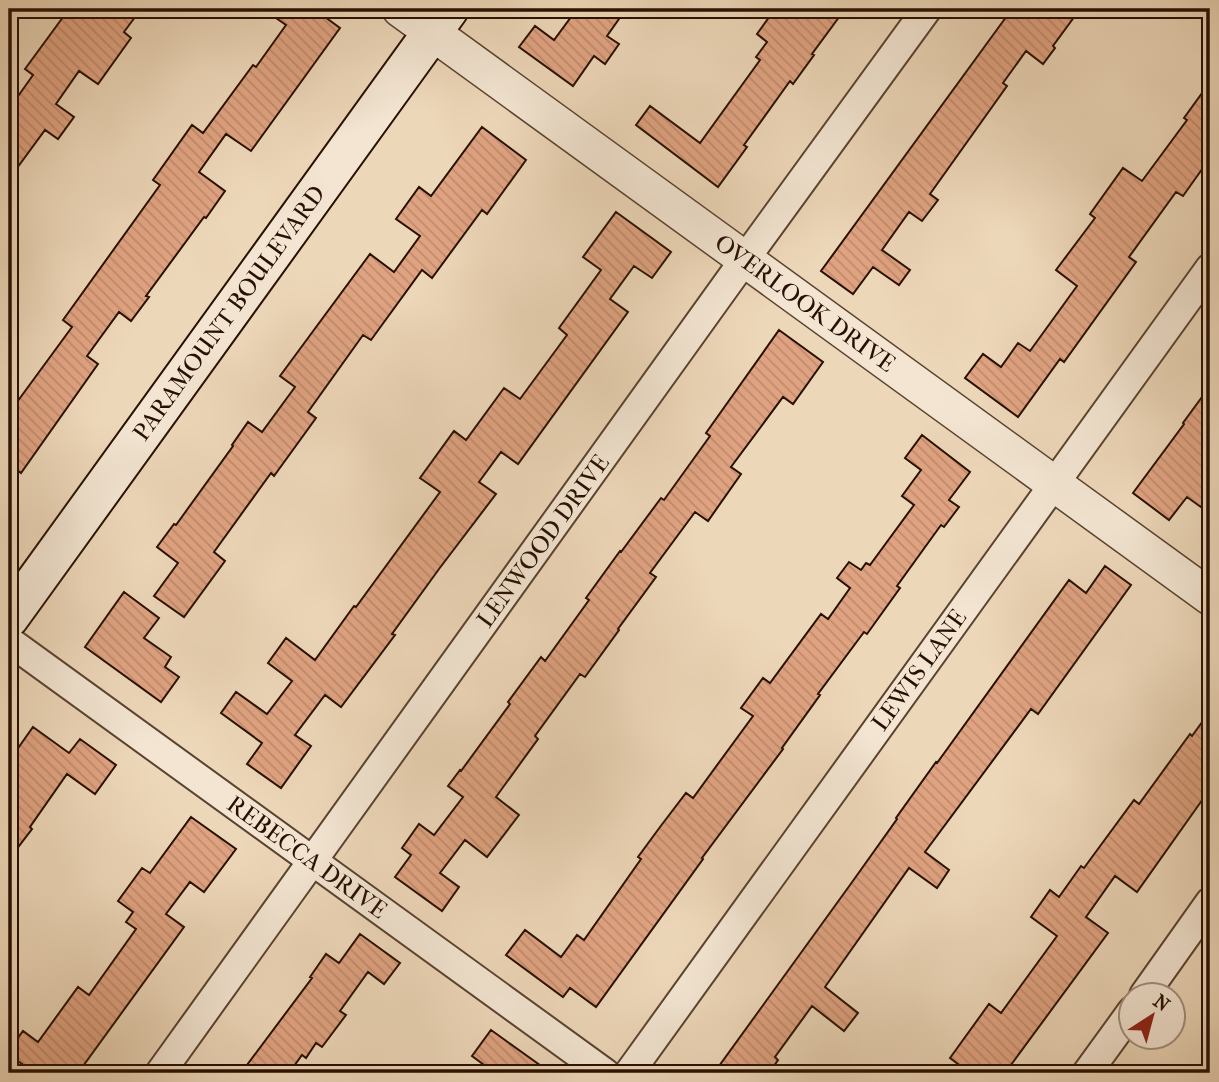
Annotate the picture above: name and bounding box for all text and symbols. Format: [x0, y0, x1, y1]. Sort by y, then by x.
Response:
street label: PARAMOUNT BOULEVARD [127, 180, 331, 446]
street label: OVERLOOK DRIVE [709, 228, 901, 378]
street label: LENWOOD DRIVE [471, 449, 615, 633]
street label: LEWIS LANE [866, 604, 972, 736]
street label: REBECCA DRIVE [222, 790, 392, 924]
north arrow [1118, 981, 1188, 1050]
text: N [1149, 990, 1174, 1017]

